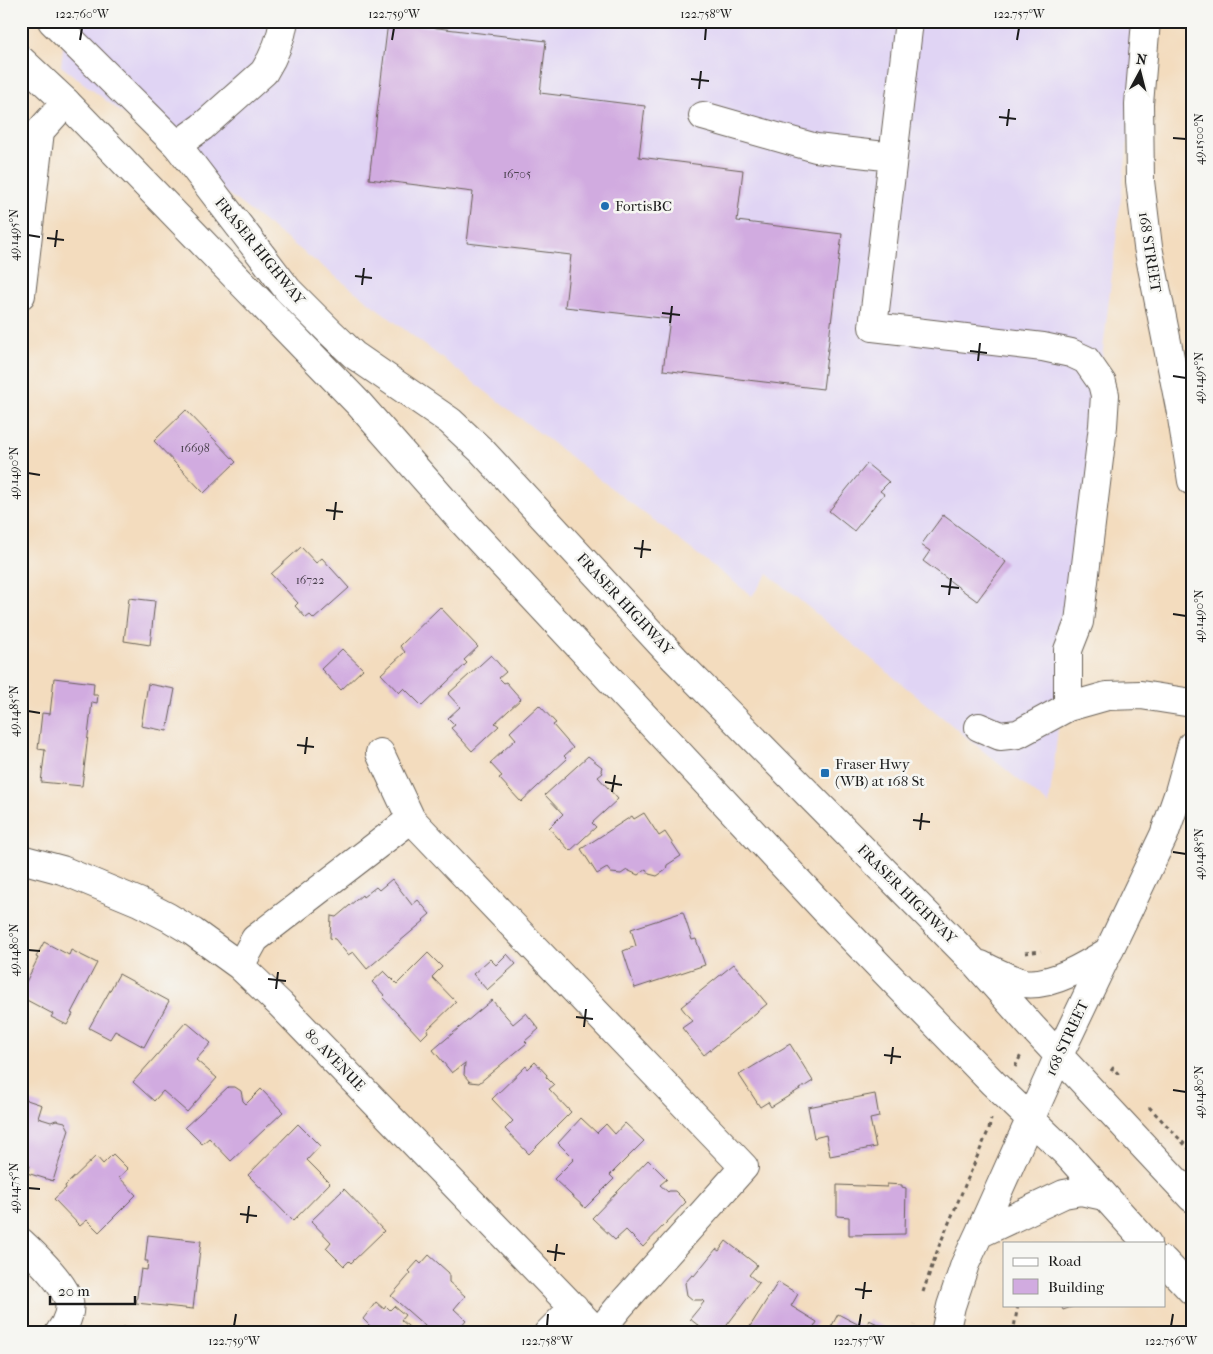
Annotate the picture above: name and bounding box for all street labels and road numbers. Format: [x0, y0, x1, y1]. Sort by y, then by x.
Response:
street label: FRASER HIGHWAY [211, 194, 309, 309]
street label: 168 STREET [1135, 210, 1165, 294]
street label: FRASER HIGHWAY [573, 549, 677, 659]
street label: FRASER HIGHWAY [854, 841, 961, 948]
street label: 168 STREET [1042, 997, 1093, 1079]
street label: 80 AVENUE [301, 1025, 369, 1095]

